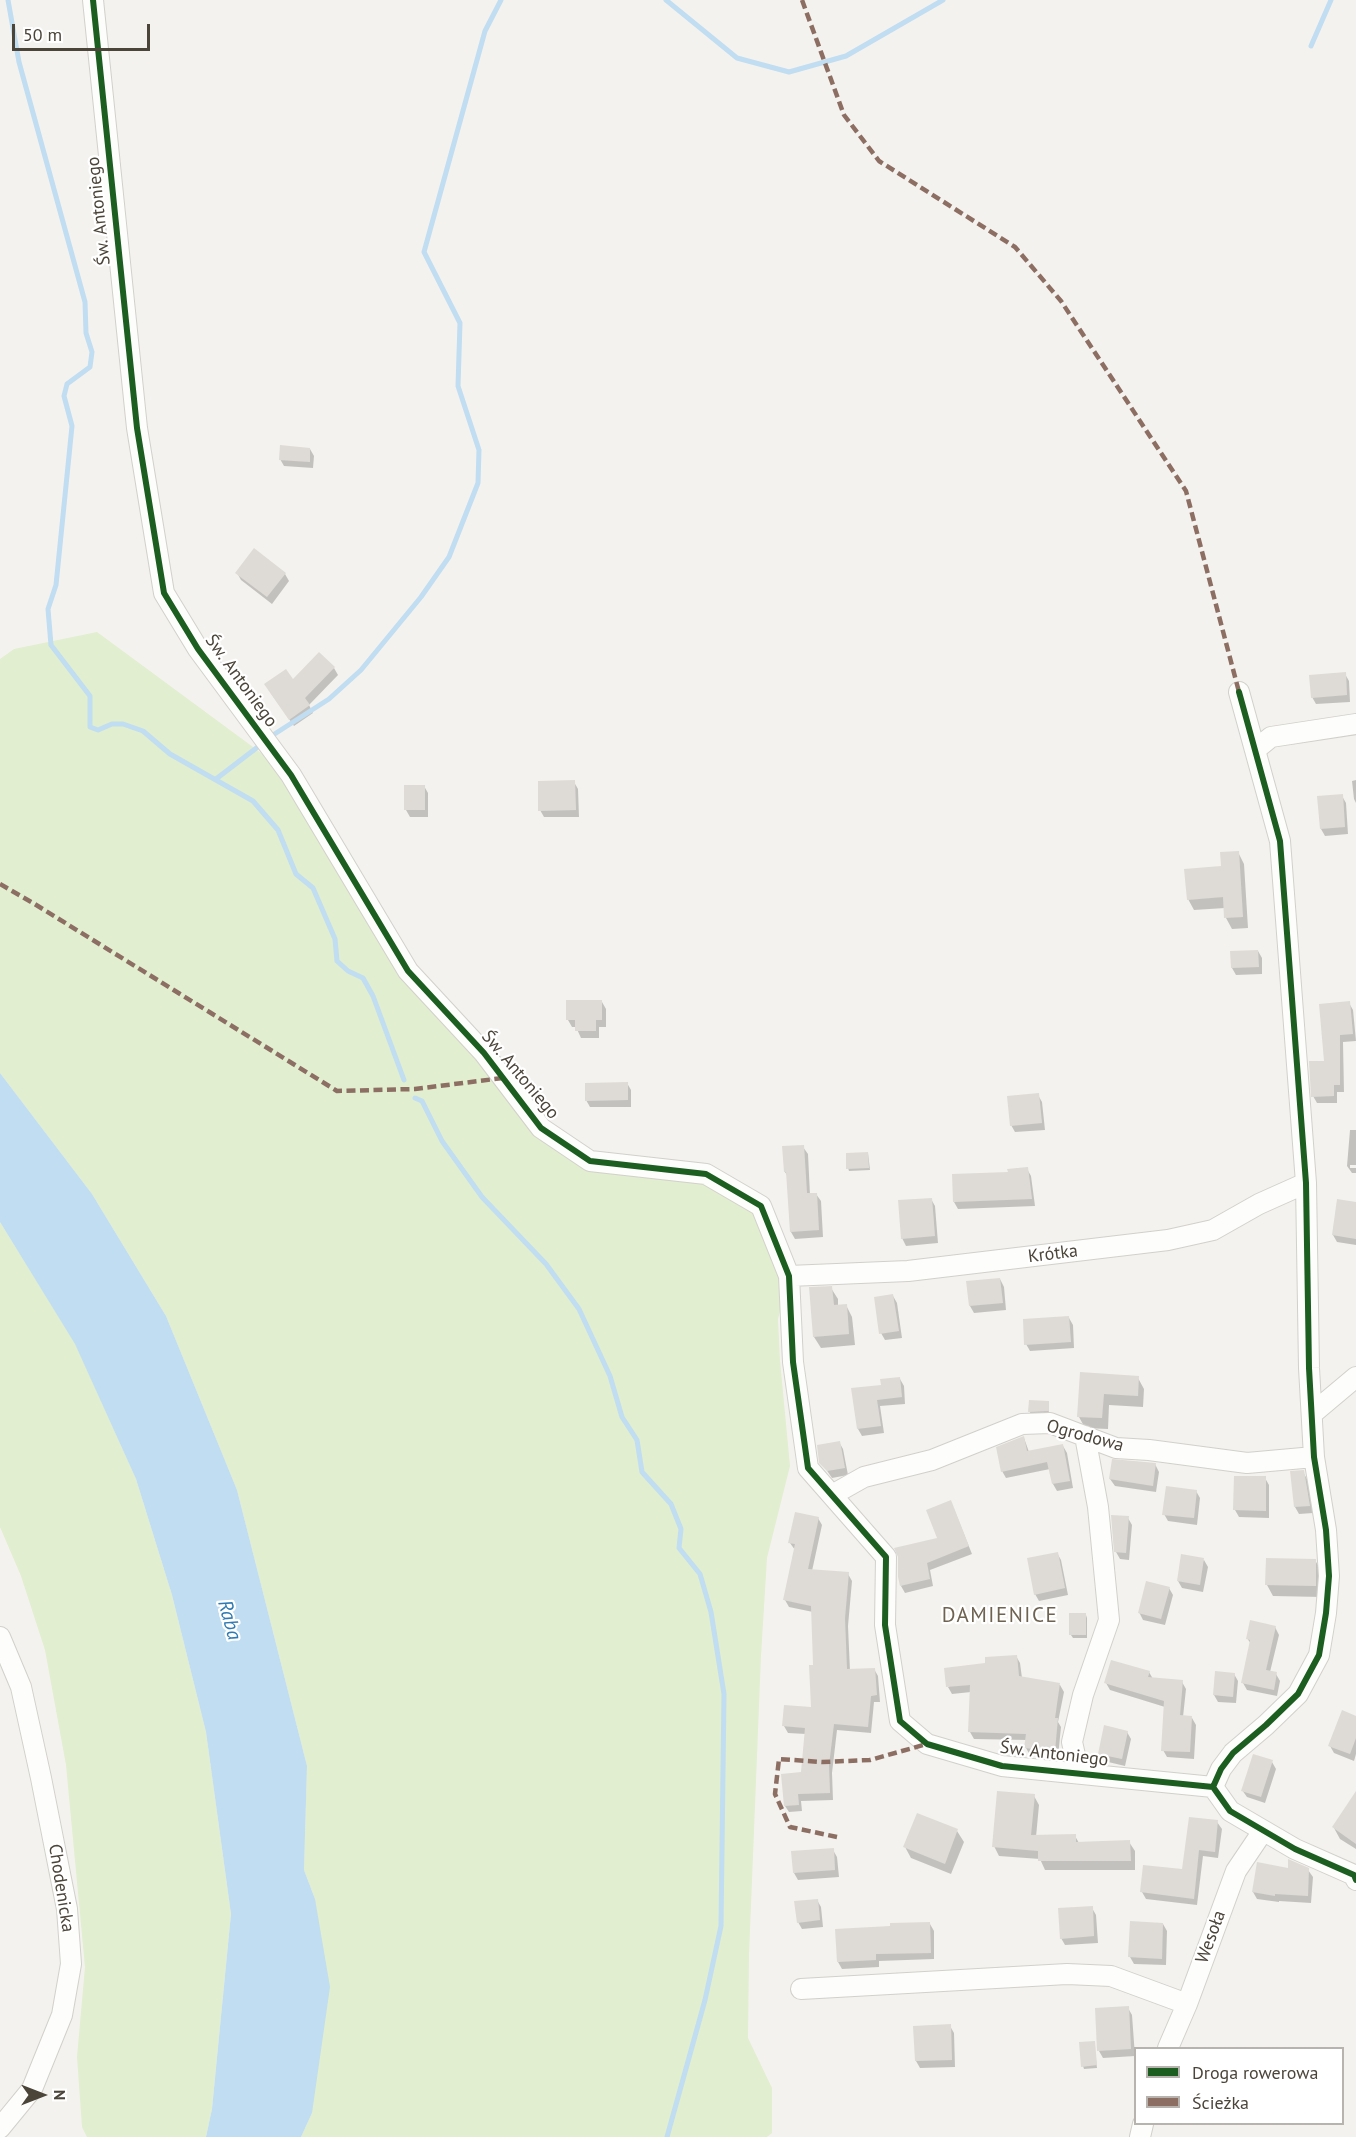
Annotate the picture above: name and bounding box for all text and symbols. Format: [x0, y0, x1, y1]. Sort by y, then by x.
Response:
scale bar [15, 12, 153, 50]
text: 50 m [23, 23, 62, 46]
street label: Św. Antoniego [83, 156, 115, 266]
street label: Św. Antoniego [200, 630, 282, 732]
street label: Św. Antoniego [477, 1026, 563, 1124]
street label: Krótka [1027, 1240, 1079, 1268]
street label: Ogrodowa [1044, 1415, 1126, 1457]
water label: Raba [212, 1597, 246, 1643]
district label: DAMIENICE [942, 1603, 1058, 1629]
street label: Św. Antoniego [998, 1737, 1110, 1771]
street label: Chodenicka [43, 1842, 79, 1934]
street label: Wesoła [1191, 1908, 1231, 1966]
legend [1134, 2047, 1344, 2125]
text: Droga rowerowa [1192, 2061, 1318, 2084]
north arrow [12, 2065, 72, 2125]
text: N [50, 2090, 70, 2100]
text: Ścieżka [1192, 2091, 1249, 2114]

